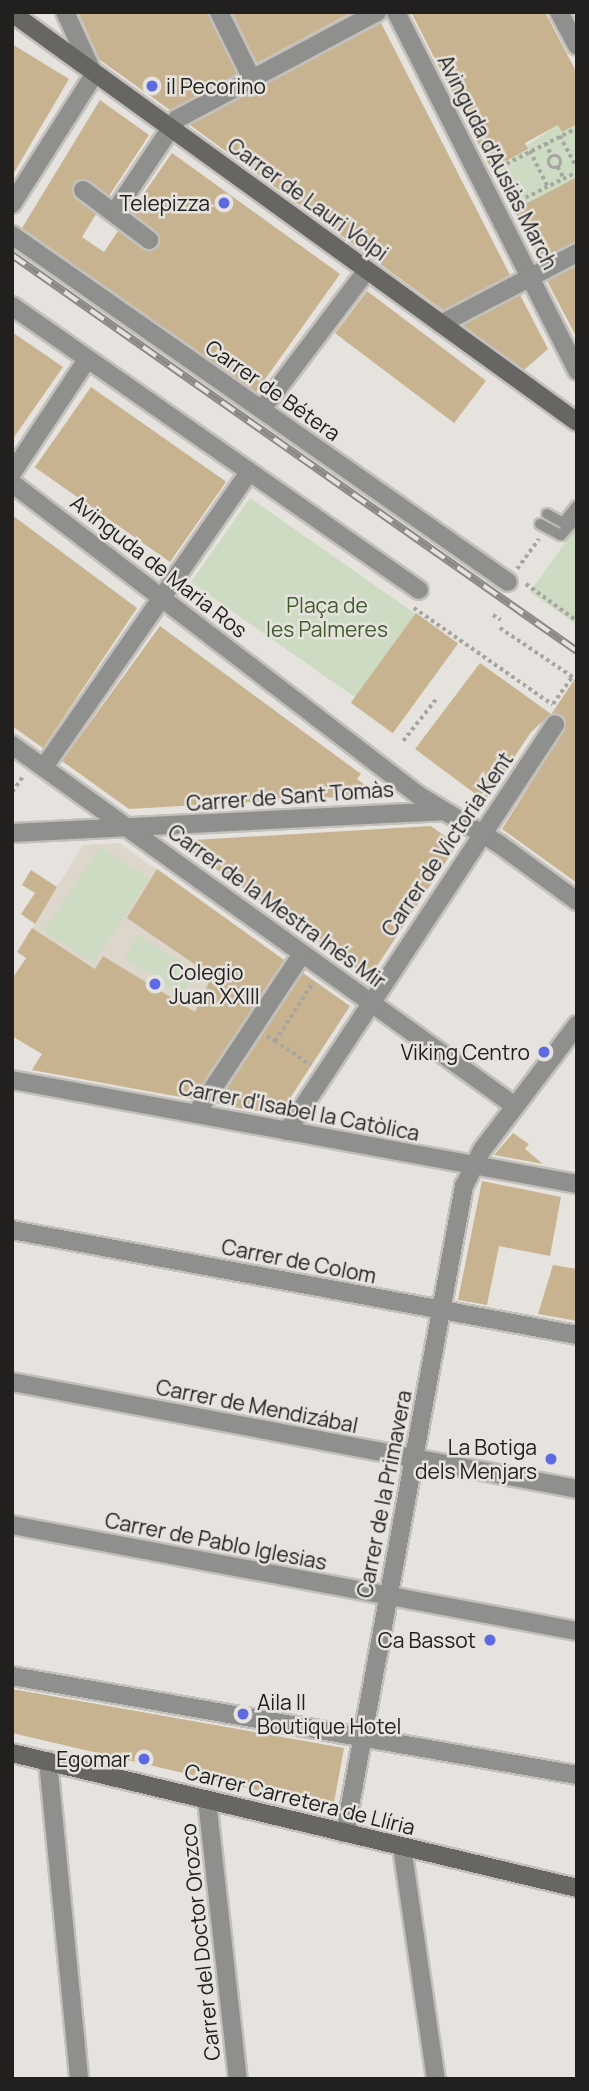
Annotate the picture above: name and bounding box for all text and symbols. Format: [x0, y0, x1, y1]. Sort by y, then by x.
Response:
street label: Avinguda d'Ausiàs March [433, 50, 563, 274]
place label: il Pecorino [166, 73, 266, 99]
marker: il Pecorino [144, 78, 160, 94]
street label: Carrer de Lauri Volpi [223, 132, 393, 266]
place label: Telepizza [119, 190, 210, 216]
marker: Telepizza [216, 195, 232, 211]
street label: Carrer de Bétera [201, 334, 345, 446]
street label: Avinguda de Maria Ros [66, 489, 252, 643]
park label: Plaça de les Palmeres [266, 592, 388, 642]
street label: Carrer de Victoria Kent [376, 747, 518, 941]
street label: Carrer de Sant Tomàs [185, 776, 395, 816]
street label: Carrer de la Mestra Inés Mir [163, 819, 391, 993]
place label: Colegio Juan XXIII [169, 959, 260, 1009]
marker: Colegio Juan XXIII [147, 976, 163, 992]
place label: Viking Centro [401, 1039, 530, 1065]
marker: Viking Centro [536, 1044, 552, 1060]
street label: Carrer d'Isabel la Catòlica [176, 1074, 422, 1146]
street label: Carrer de Colom [219, 1234, 379, 1288]
street label: Carrer de Mendizábal [154, 1374, 360, 1438]
street label: Carrer de la Primavera [352, 1388, 416, 1600]
place label: La Botiga dels Menjars [415, 1434, 537, 1484]
marker: La Botiga dels Menjars [543, 1451, 559, 1467]
street label: Carrer de Pablo Iglesias [103, 1507, 329, 1575]
place label: Ca Bassot [378, 1627, 476, 1653]
marker: Ca Bassot [482, 1632, 498, 1648]
place label: Aila II Boutique Hotel [257, 1689, 401, 1739]
marker: Aila II Boutique Hotel [235, 1706, 251, 1722]
place label: Egomar [56, 1746, 130, 1772]
marker: Egomar [136, 1751, 152, 1767]
street label: Carrer Carretera de Llíria [182, 1758, 418, 1840]
street label: Carrer del Doctor Orozco [175, 1822, 225, 2062]

